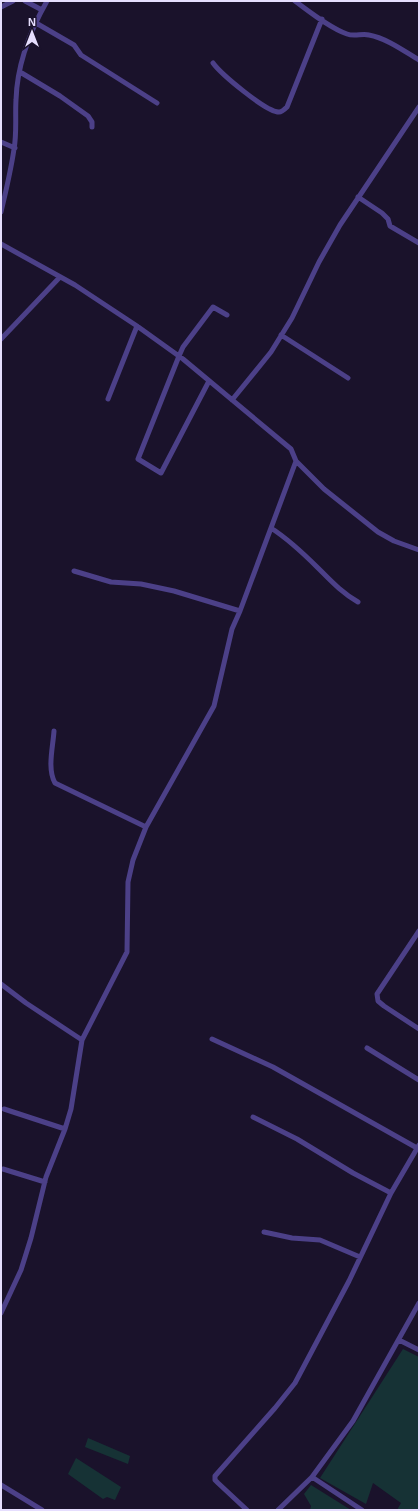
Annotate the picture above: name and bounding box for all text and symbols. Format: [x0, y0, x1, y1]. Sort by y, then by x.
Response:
north arrow [12, 12, 52, 52]
text: N [28, 16, 36, 28]

